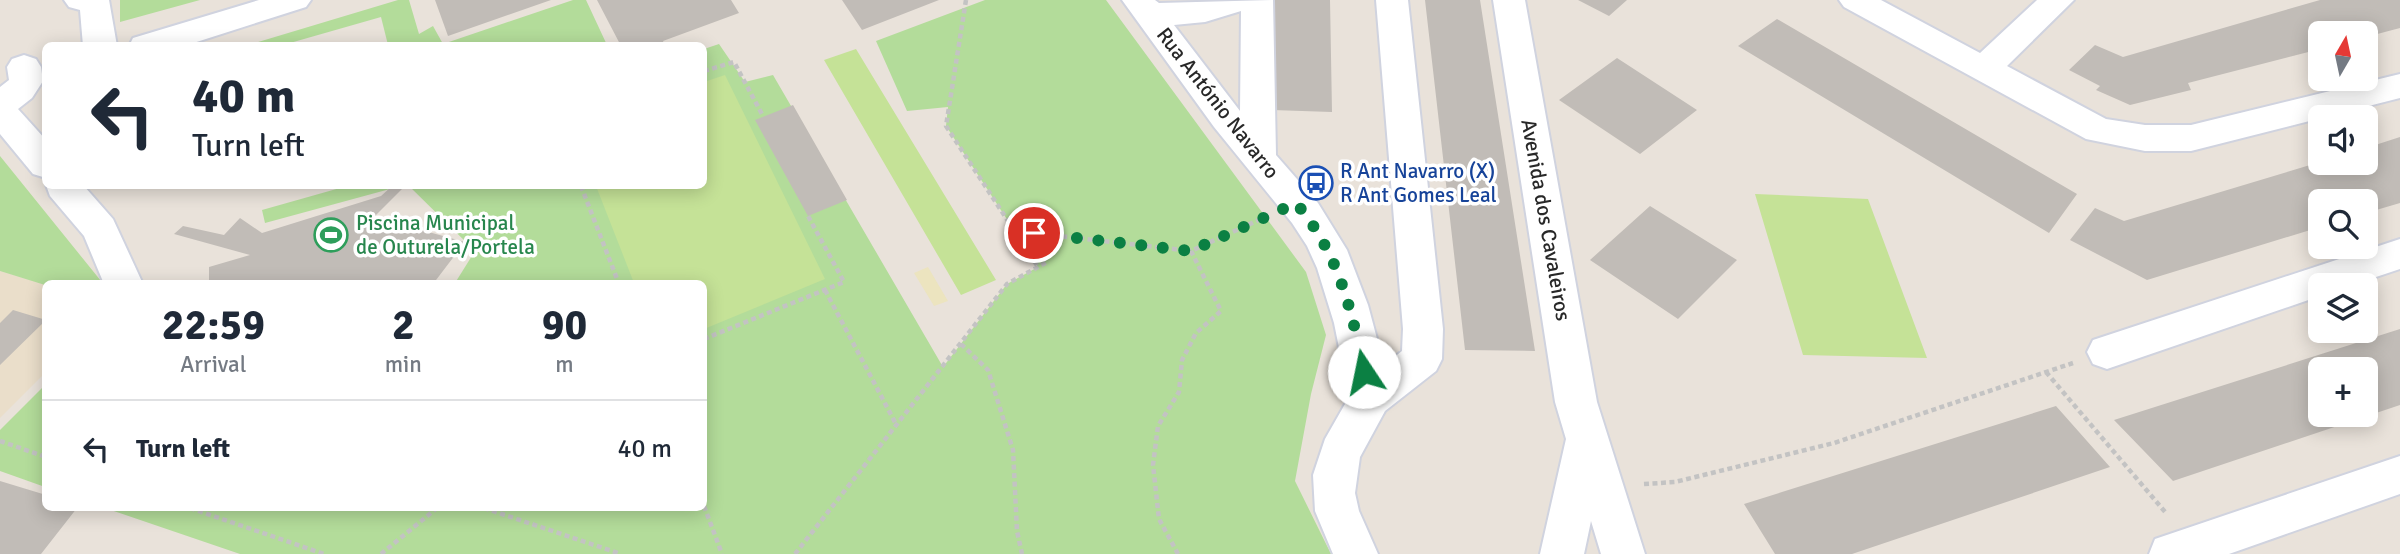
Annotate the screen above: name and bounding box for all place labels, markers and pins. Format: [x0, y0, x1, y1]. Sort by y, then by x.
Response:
place label: R Ant Navarro (X) R Ant Gomes Leal [1340, 158, 1497, 208]
bus stop icon: R Ant Navarro (X) R Ant Gomes Leal [1297, 164, 1335, 202]
pin [1004, 203, 1064, 263]
place label: Piscina Municipal de Outurela/Portela [356, 210, 535, 260]
sports icon: Piscina Municipal de Outurela/Portela [312, 216, 350, 254]

